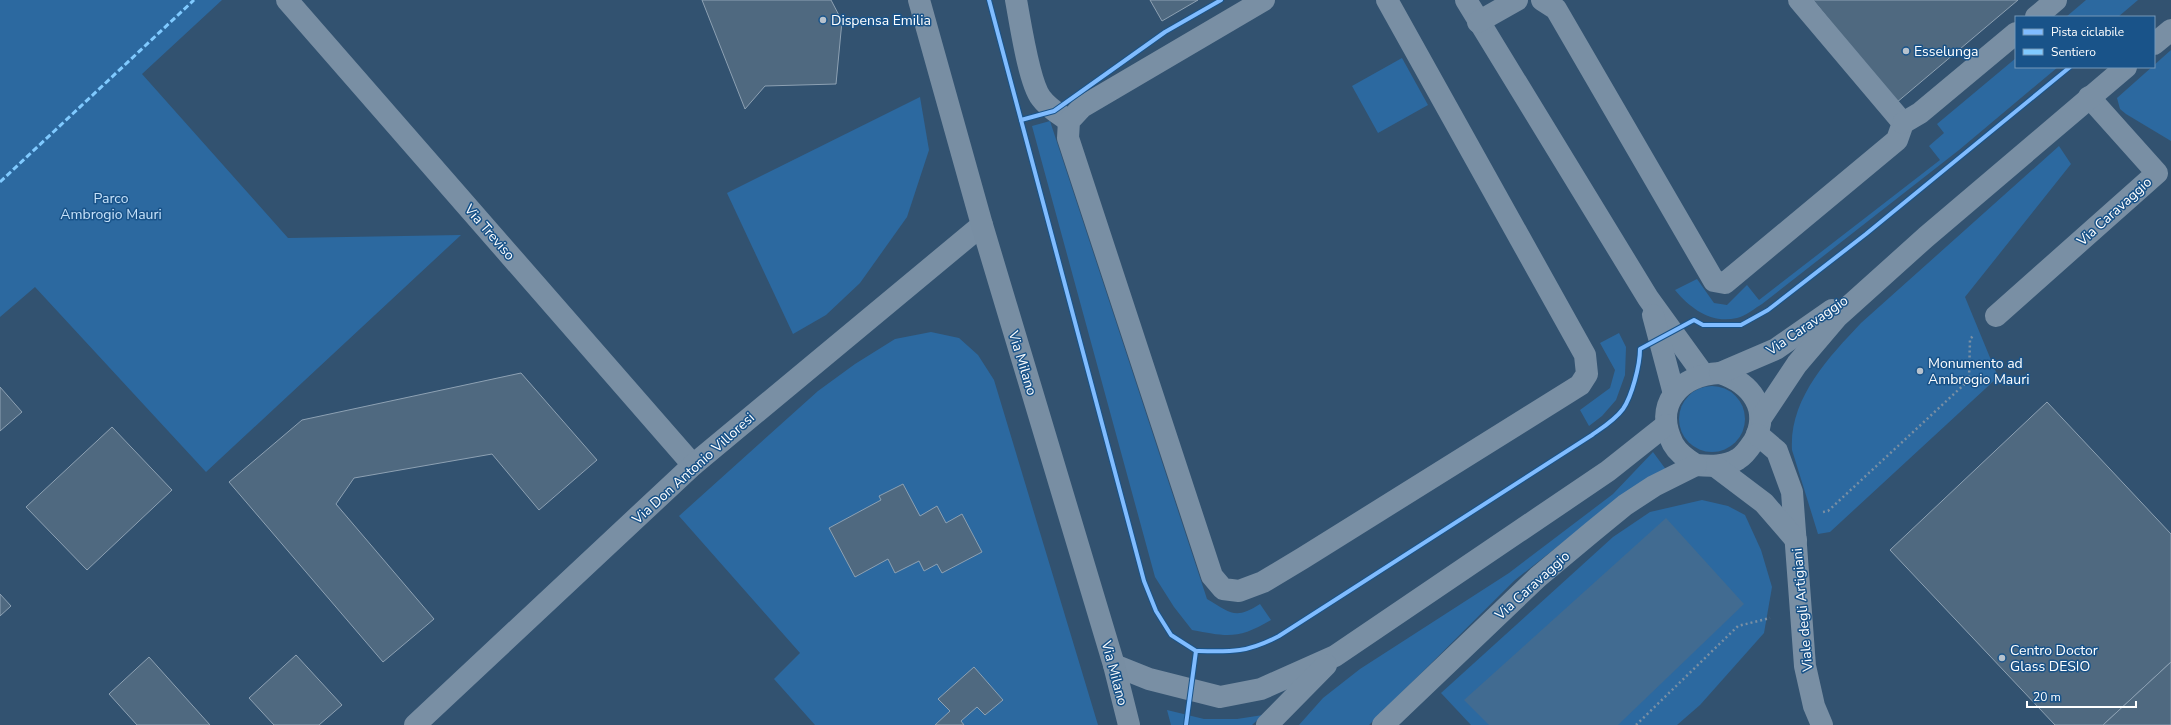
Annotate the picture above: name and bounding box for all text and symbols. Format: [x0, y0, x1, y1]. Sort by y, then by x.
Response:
place label: Dispensa Emilia [831, 11, 931, 30]
marker: Dispensa Emilia [818, 15, 828, 25]
legend [2015, 16, 2155, 68]
text: Pista ciclabile [2051, 24, 2124, 40]
place label: Esselunga [1914, 42, 1979, 61]
text: Sentiero [2051, 44, 2096, 60]
marker: Esselunga [1901, 46, 1911, 56]
street label: Via Caravaggio [2072, 172, 2156, 251]
park label: Parco Ambrogio Mauri [60, 189, 162, 224]
street label: Via Treviso [459, 199, 519, 265]
street label: Via Caravaggio [1762, 291, 1852, 360]
street label: Via Milano [1003, 328, 1041, 398]
place label: Monumento ad Ambrogio Mauri [1928, 354, 2029, 389]
marker: Monumento ad Ambrogio Mauri [1915, 366, 1925, 376]
street label: Via Don Antonio Villoresi [627, 408, 758, 529]
street label: Via Caravaggio [1490, 546, 1574, 625]
street label: Viale degli Artigiani [1788, 547, 1817, 674]
street label: Via Milano [1096, 638, 1132, 708]
place label: Centro Doctor Glass DESIO [2010, 641, 2098, 676]
marker: Centro Doctor Glass DESIO [1997, 653, 2007, 663]
scale bar [2027, 683, 2136, 709]
text: 20 m [2033, 689, 2061, 705]

